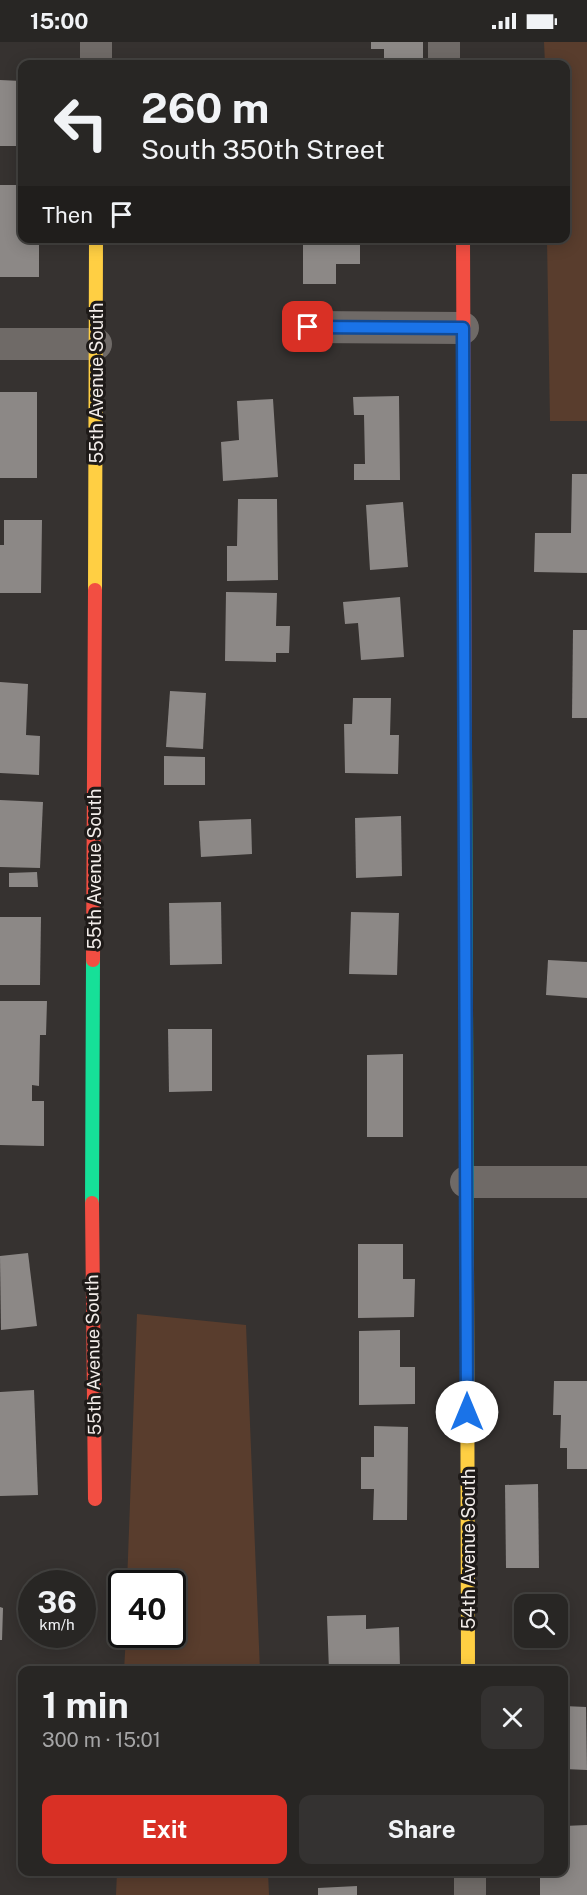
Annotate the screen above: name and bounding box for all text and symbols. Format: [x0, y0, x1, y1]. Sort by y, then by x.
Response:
text: 15:00 [30, 8, 88, 34]
text: 260 m [141, 83, 269, 132]
icon: left [42, 84, 120, 162]
text: South 350th Street [141, 133, 385, 165]
icon: arrive [105, 198, 138, 231]
text: Then [42, 202, 93, 228]
pin [282, 301, 333, 352]
street label: 55th Avenue South [86, 303, 107, 463]
icon: arrive [291, 310, 324, 343]
street label: 55th Avenue South [84, 789, 105, 949]
street label: 55th Avenue South [81, 1274, 105, 1436]
position arrow [435, 1380, 499, 1444]
street label: 54th Avenue South [458, 1469, 479, 1629]
speed limit sign: 40 [108, 1570, 186, 1648]
text: 36 [37, 1584, 77, 1620]
map controls [514, 1594, 568, 1648]
button: search [514, 1594, 568, 1648]
text: km/h [39, 1616, 75, 1633]
text: 1 min [42, 1684, 129, 1726]
button: close [481, 1686, 544, 1749]
text: 300 m · 15:01 [42, 1728, 161, 1752]
button: Exit [42, 1795, 287, 1864]
button: Share [299, 1795, 544, 1864]

